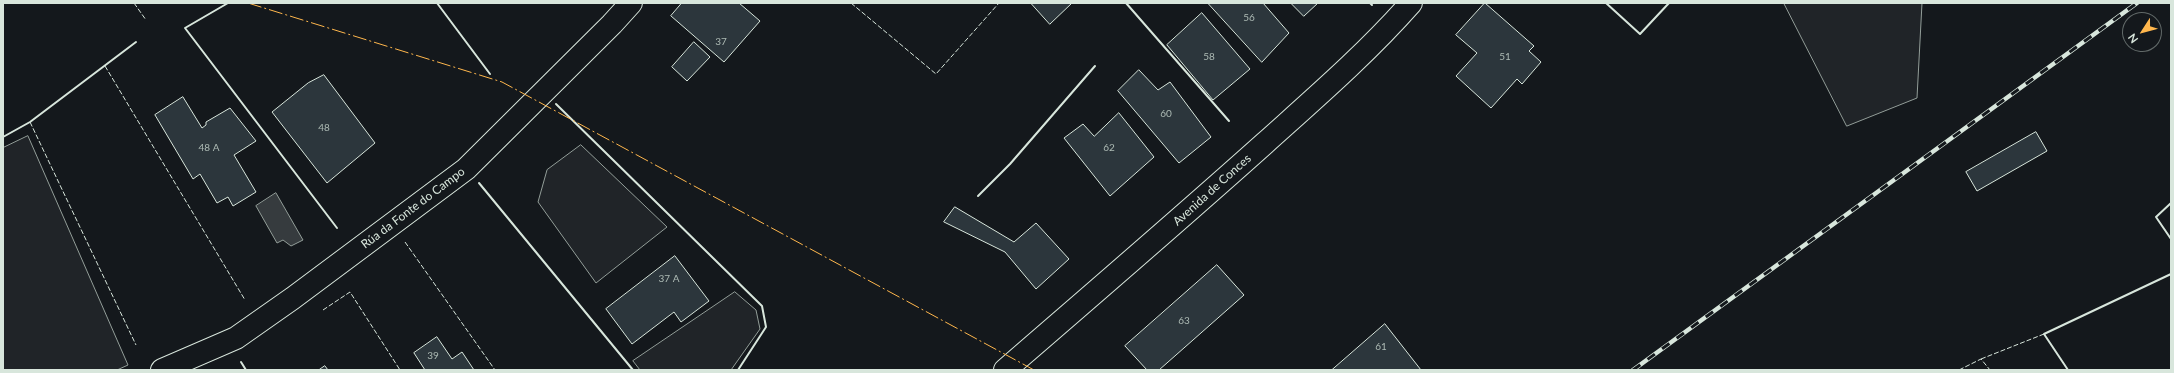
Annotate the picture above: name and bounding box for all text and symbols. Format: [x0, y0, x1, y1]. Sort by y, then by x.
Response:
house number: 56 [1243, 12, 1255, 24]
north arrow [2122, 12, 2162, 52]
text: N [2125, 32, 2140, 46]
house number: 37 [715, 36, 727, 48]
house number: 58 [1203, 51, 1215, 63]
house number: 51 [1499, 51, 1511, 63]
house number: 60 [1160, 108, 1172, 120]
house number: 48 [318, 122, 330, 134]
house number: 48 A [199, 142, 219, 154]
house number: 62 [1103, 142, 1115, 154]
street label: Avenida de Conces [1170, 151, 1254, 229]
street label: Rúa da Fonte do Campo [358, 164, 468, 252]
house number: 37 A [659, 273, 679, 285]
house number: 63 [1178, 315, 1190, 327]
house number: 61 [1375, 341, 1387, 353]
house number: 39 [427, 350, 439, 362]

